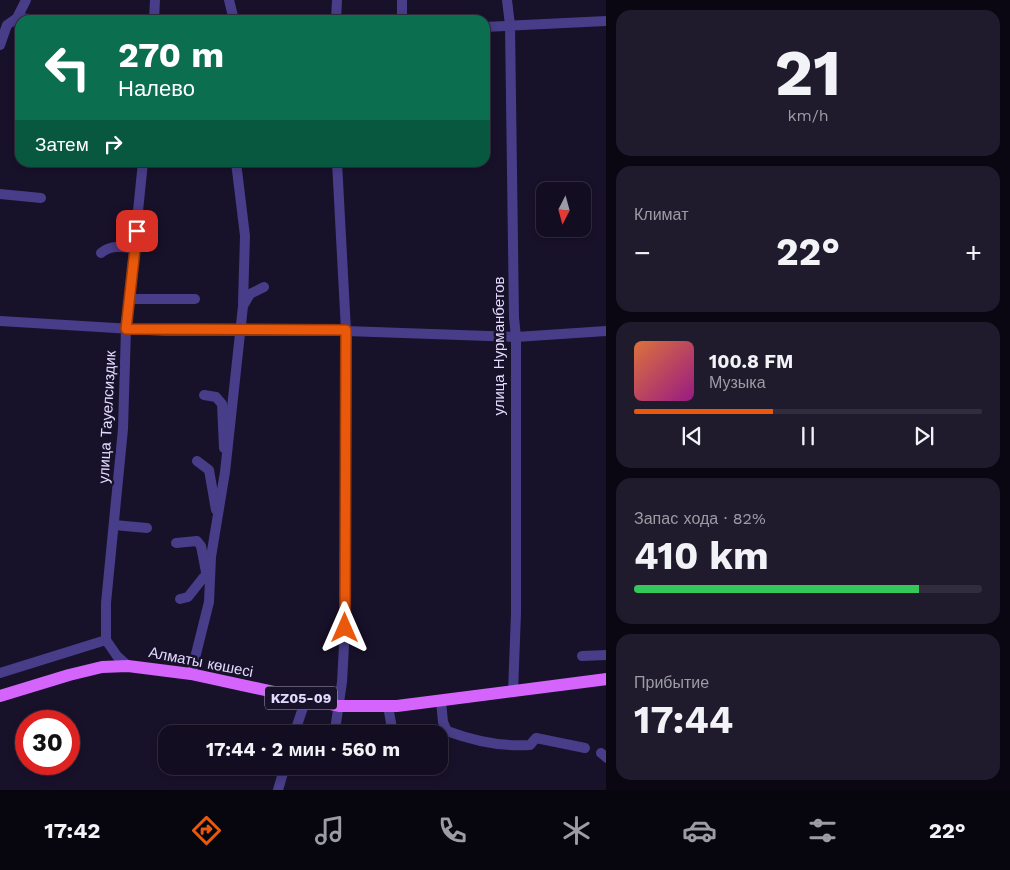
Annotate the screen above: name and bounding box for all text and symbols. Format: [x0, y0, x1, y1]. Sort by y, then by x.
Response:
text: 270 m [118, 34, 224, 76]
icon: left [35, 35, 100, 100]
text: 21 [775, 35, 841, 111]
text: Налево [118, 76, 195, 101]
text: km/h [787, 106, 829, 125]
icon: right [99, 130, 127, 158]
text: Затем [35, 133, 89, 156]
north arrow [536, 182, 591, 238]
map controls [536, 182, 591, 237]
text: Климат [634, 205, 688, 224]
pin [116, 210, 158, 252]
icon: arrive [123, 217, 151, 245]
text: 22° [776, 230, 840, 274]
text: − [634, 236, 651, 269]
text: + [965, 236, 982, 269]
street label: улица Нурманбетов [490, 276, 508, 416]
street label: улица Тауелсиздик [95, 350, 119, 484]
text: 100.8 FM [709, 350, 793, 373]
text: Музыка [709, 373, 766, 392]
icon: previous [678, 422, 706, 450]
icon: pause [794, 422, 822, 450]
icon: next [910, 422, 938, 450]
text: Запас хода · 82% [634, 509, 766, 528]
text: 410 km [634, 534, 769, 578]
position arrow [318, 601, 370, 653]
street label: Алматы көшесі [147, 643, 255, 681]
text: Прибытие [634, 673, 709, 692]
road number: KZ05-09 [265, 686, 337, 710]
text: 17:44 [634, 698, 733, 742]
speed limit sign: 30 [15, 710, 80, 775]
text: 17:44 · 2 мин · 560 m [206, 738, 400, 761]
icon: directions [189, 813, 224, 848]
icon: music [312, 813, 347, 848]
icon: phone [435, 813, 470, 848]
icon: climate [559, 813, 594, 848]
icon: car [682, 813, 717, 848]
icon: filters [805, 813, 840, 848]
text: 17:42 [44, 818, 100, 843]
text: 22° [929, 818, 966, 843]

